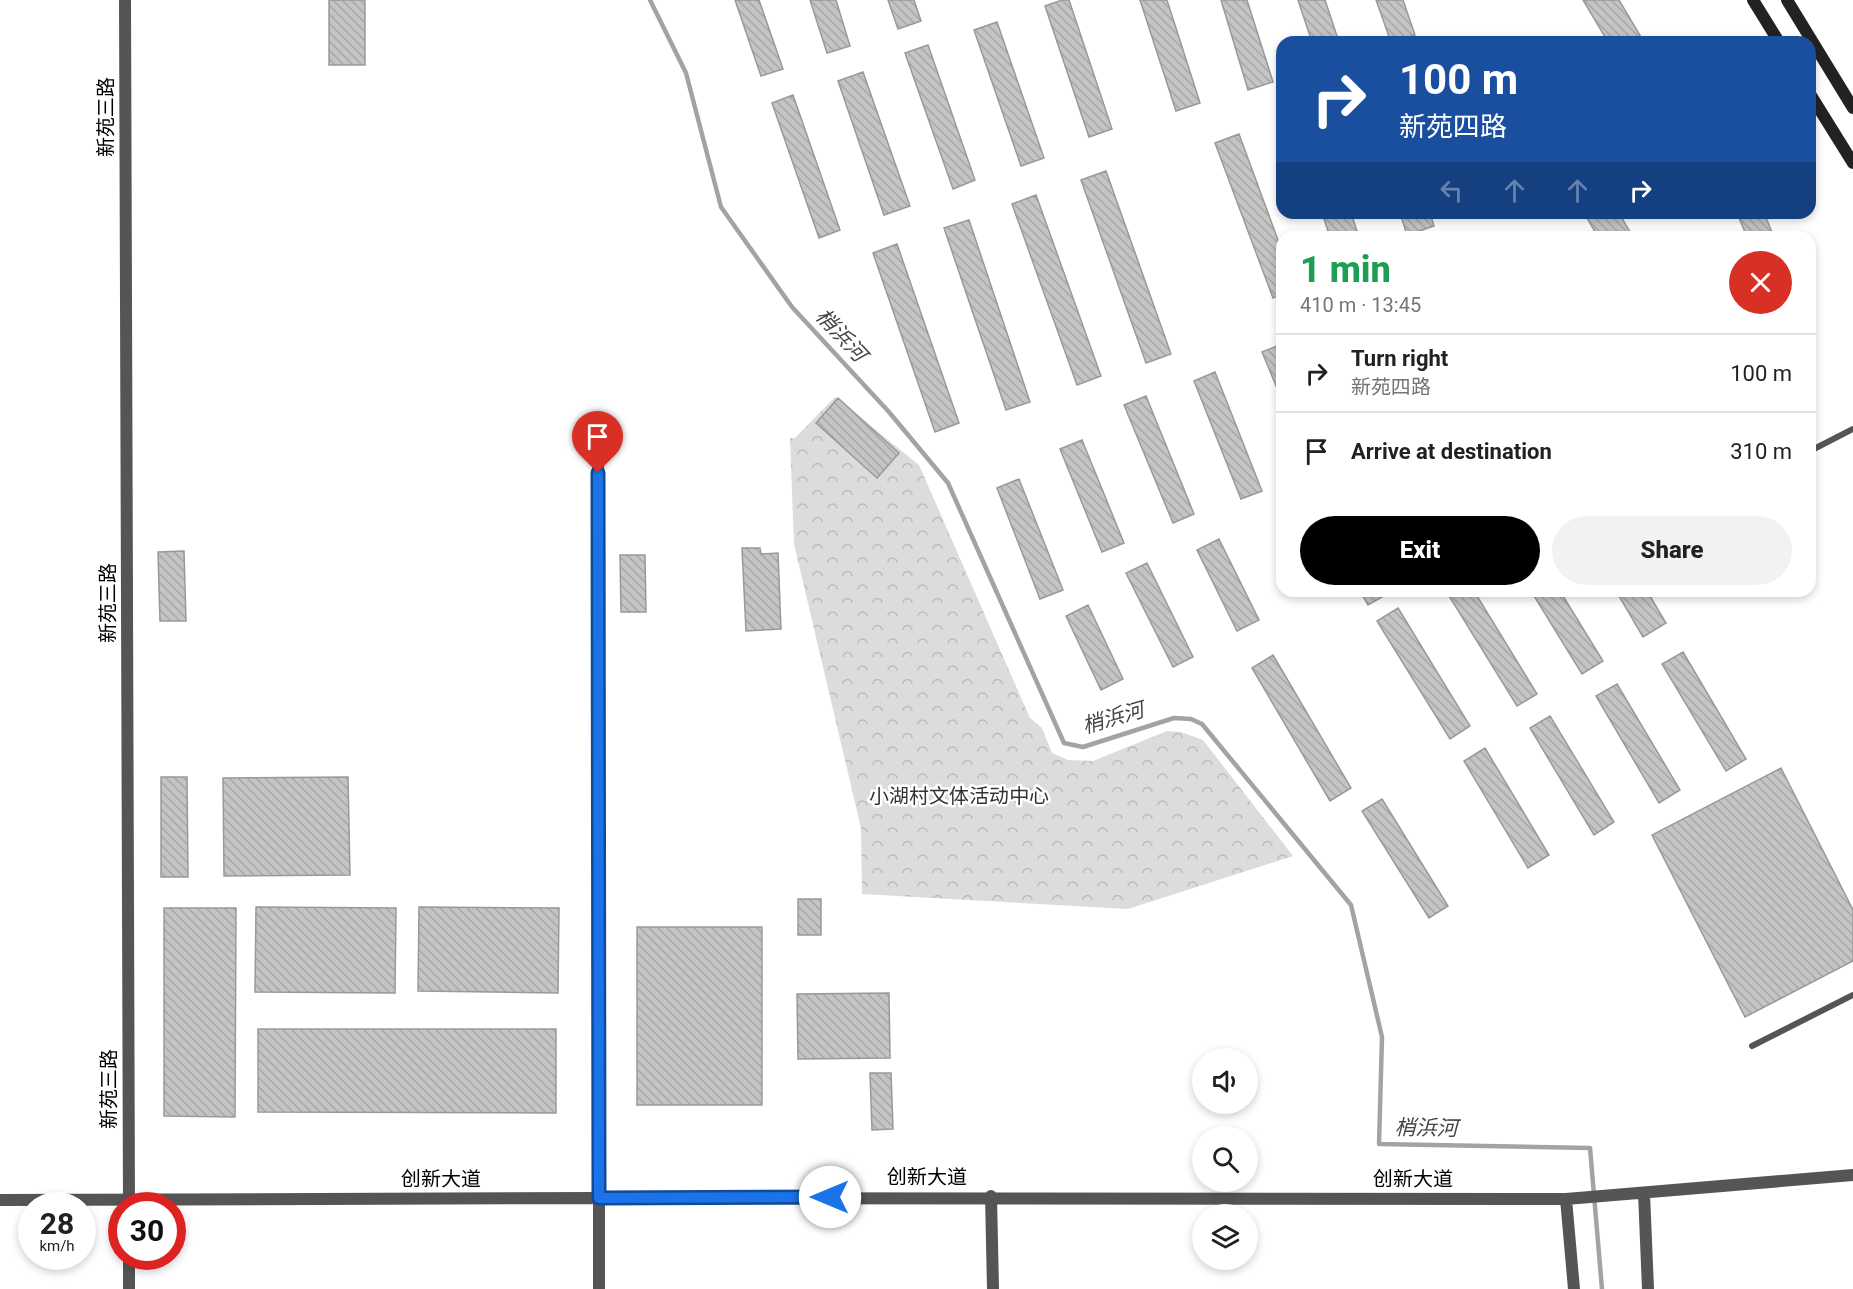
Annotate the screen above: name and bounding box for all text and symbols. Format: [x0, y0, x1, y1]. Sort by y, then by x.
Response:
text: 100 m [1399, 55, 1518, 104]
icon: right [1300, 60, 1378, 138]
street label: 新苑三路 [94, 77, 118, 157]
text: 新苑四路 [1399, 111, 1507, 143]
icon: left [1435, 174, 1468, 207]
icon: ahead [1498, 174, 1531, 207]
icon: ahead [1561, 174, 1594, 207]
icon: right [1624, 174, 1657, 207]
text: 1 min [1300, 249, 1391, 291]
button: close [1729, 251, 1792, 314]
text: 410 m · 13:45 [1300, 293, 1421, 317]
water label: 梢浜河 [811, 304, 874, 369]
text: Turn right [1351, 346, 1448, 371]
icon: right [1300, 357, 1333, 390]
text: 100 m [1730, 361, 1792, 386]
text: 新苑四路 [1351, 375, 1431, 399]
pin [572, 411, 623, 473]
icon: arrive [581, 420, 614, 453]
icon: arrive [1300, 435, 1333, 468]
text: Arrive at destination [1351, 439, 1552, 464]
text: 310 m [1730, 439, 1792, 464]
button: Exit [1300, 516, 1540, 585]
button: Share [1552, 516, 1792, 585]
street label: 新苑三路 [96, 563, 120, 643]
water label: 梢浜河 [1079, 697, 1150, 738]
park label: 小湖村文体活动中心 [869, 784, 1049, 808]
map controls [1192, 1048, 1258, 1270]
button: sound [1192, 1048, 1258, 1114]
street label: 新苑三路 [97, 1049, 121, 1129]
water label: 梢浜河 [1394, 1115, 1462, 1141]
button: search [1192, 1126, 1258, 1192]
position arrow [798, 1165, 862, 1229]
street label: 创新大道 [887, 1165, 967, 1189]
street label: 创新大道 [401, 1167, 481, 1191]
street label: 创新大道 [1373, 1167, 1453, 1191]
speed limit sign: 30 [108, 1192, 186, 1270]
button: layers [1192, 1204, 1258, 1270]
text: 28 [40, 1206, 74, 1241]
text: km/h [39, 1237, 75, 1255]

